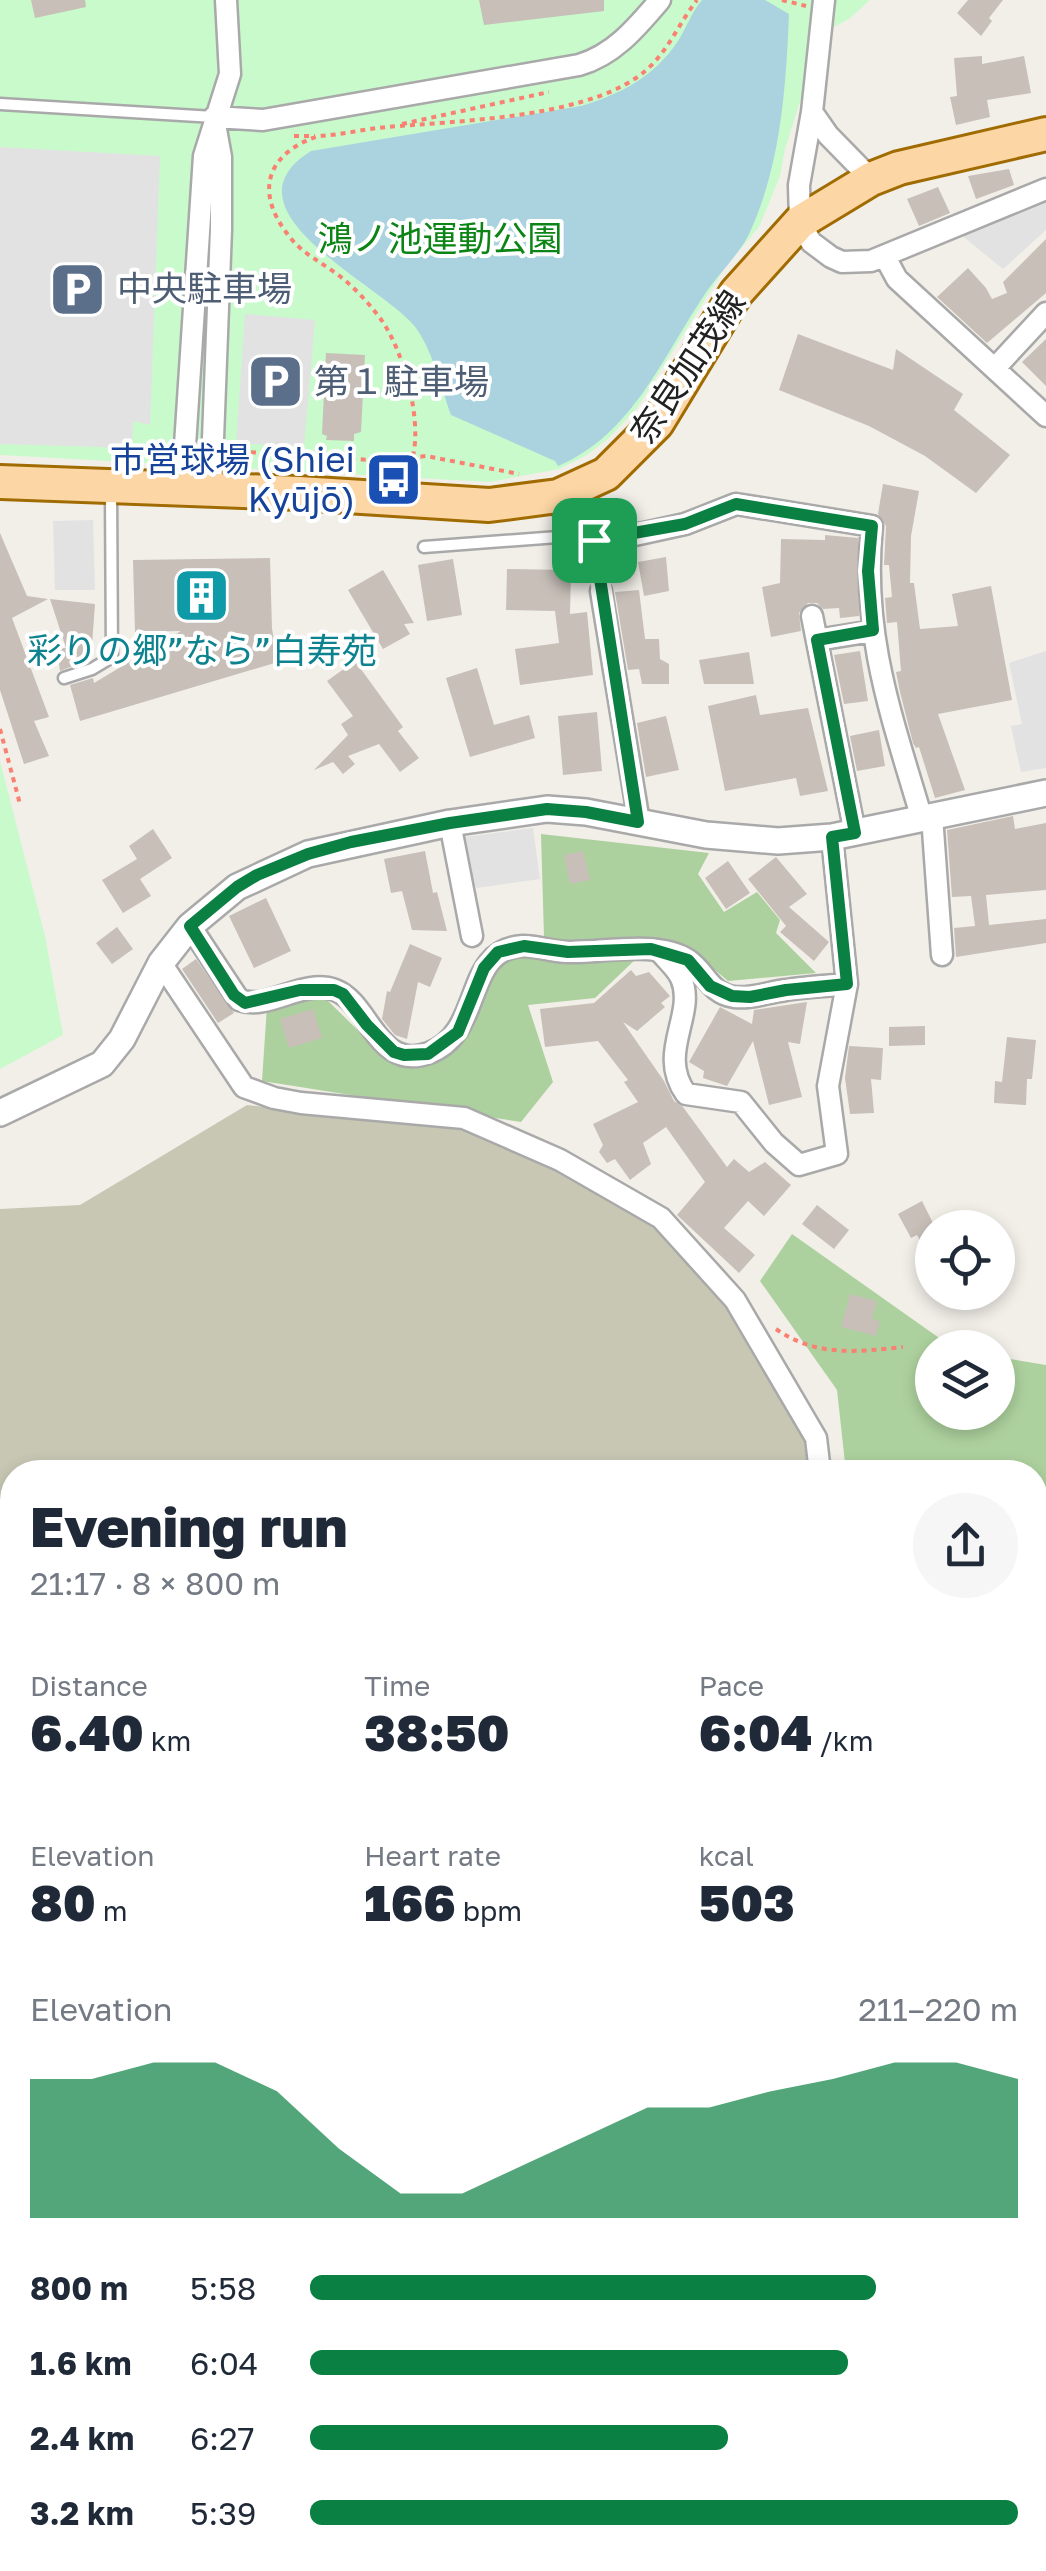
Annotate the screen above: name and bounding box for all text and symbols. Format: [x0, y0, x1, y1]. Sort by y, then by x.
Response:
park label: 鴻ノ池運動公園 [317, 217, 563, 259]
parking icon: 中央駐車場 [48, 259, 108, 319]
place label: 中央駐車場 [117, 267, 292, 309]
street label: 奈良加茂線 [621, 282, 754, 451]
parking icon: 第１駐車場 [245, 352, 305, 412]
place label: 第１駐車場 [314, 360, 489, 402]
place label: 市営球場 (Shiei Kyūjō) [110, 438, 355, 520]
bus stop icon: 市営球場 (Shiei Kyūjō) [364, 450, 424, 510]
pin [552, 498, 637, 583]
icon: arrive [567, 513, 622, 568]
building icon: 彩りの郷”なら”白寿苑 [172, 565, 232, 625]
place label: 彩りの郷”なら”白寿苑 [27, 629, 377, 671]
map controls [915, 1210, 1015, 1430]
button: locate [915, 1210, 1015, 1310]
button: layers [915, 1330, 1015, 1430]
text: Evening run [30, 1493, 348, 1559]
button: share [913, 1493, 1018, 1598]
text: 21:17 · 8 × 800 m [30, 1564, 280, 1602]
text: Distance [30, 1669, 148, 1702]
text: Time [364, 1669, 430, 1702]
text: Pace [699, 1669, 764, 1702]
text: 6.40 [30, 1702, 144, 1762]
text: 38:50 [364, 1702, 510, 1762]
text: 6:04 [699, 1702, 812, 1762]
text: km [144, 1724, 191, 1757]
text: /km [812, 1724, 873, 1757]
text: Elevation [30, 1839, 155, 1872]
text: Heart rate [364, 1839, 501, 1872]
text: kcal [699, 1839, 754, 1872]
text: 80 [30, 1872, 96, 1932]
text: 166 [364, 1872, 456, 1932]
text: 503 [699, 1872, 795, 1932]
text: m [96, 1894, 128, 1927]
text: bpm [456, 1894, 522, 1927]
text: Elevation [30, 1990, 172, 2028]
text: 211–220 m [858, 1990, 1018, 2028]
text: 800 m [30, 2269, 128, 2307]
text: 5:58 [190, 2269, 256, 2307]
text: 1.6 km [30, 2344, 132, 2382]
text: 6:04 [190, 2344, 258, 2382]
text: 2.4 km [30, 2419, 134, 2457]
text: 6:27 [190, 2419, 254, 2457]
text: 3.2 km [30, 2494, 134, 2532]
text: 5:39 [190, 2494, 256, 2532]

